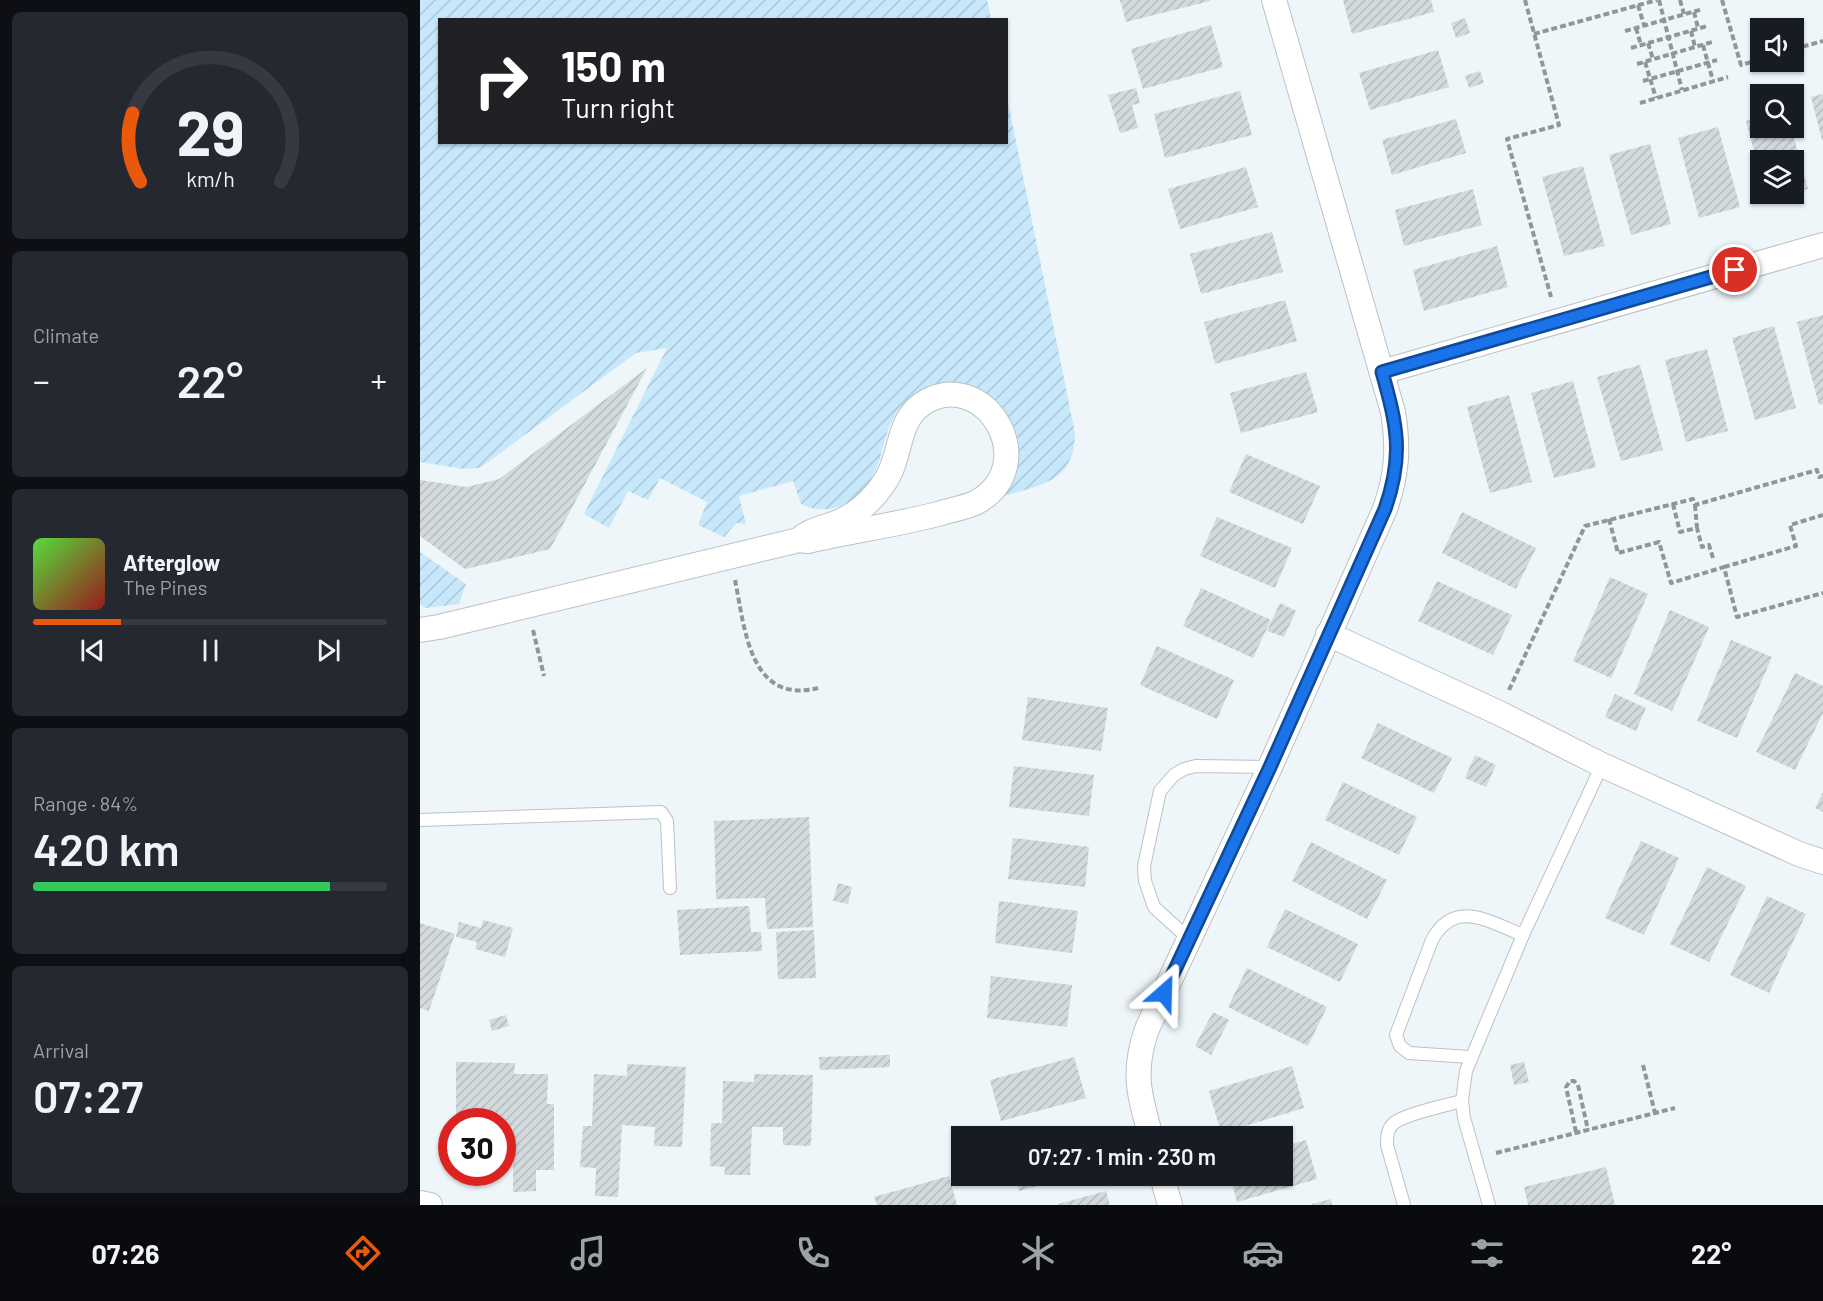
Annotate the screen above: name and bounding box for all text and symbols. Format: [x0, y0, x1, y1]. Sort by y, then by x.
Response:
map controls [1750, 18, 1804, 204]
button: sound [1750, 18, 1804, 72]
text: 150 m [561, 40, 666, 90]
icon: right [462, 42, 540, 120]
button: search [1750, 84, 1804, 138]
text: Turn right [561, 91, 675, 123]
text: 29 [176, 94, 244, 168]
button: layers [1750, 150, 1804, 204]
text: km/h [186, 167, 234, 192]
pin [1709, 244, 1760, 295]
icon: arrive [1718, 253, 1751, 286]
text: Climate [33, 323, 99, 347]
text: 22° [177, 353, 243, 407]
text: − [33, 360, 50, 400]
text: + [370, 360, 387, 400]
text: Afterglow [123, 549, 220, 575]
text: The Pines [123, 575, 207, 599]
icon: previous [76, 634, 109, 667]
icon: pause [194, 634, 227, 667]
icon: next [312, 634, 345, 667]
text: Range · 84% [33, 791, 138, 815]
text: 420 km [33, 821, 179, 875]
position arrow [1132, 961, 1196, 1025]
text: Arrival [33, 1038, 89, 1062]
text: 07:27 [33, 1068, 143, 1122]
speed limit sign: 30 [438, 1108, 516, 1186]
text: 07:27 · 1 min · 230 m [1028, 1143, 1216, 1169]
icon: directions [342, 1232, 384, 1274]
icon: music [567, 1232, 609, 1274]
icon: phone [792, 1232, 834, 1274]
icon: climate [1017, 1232, 1059, 1274]
icon: car [1242, 1232, 1284, 1274]
icon: filters [1466, 1232, 1508, 1274]
text: 07:26 [91, 1237, 160, 1269]
text: 22° [1691, 1237, 1732, 1269]

